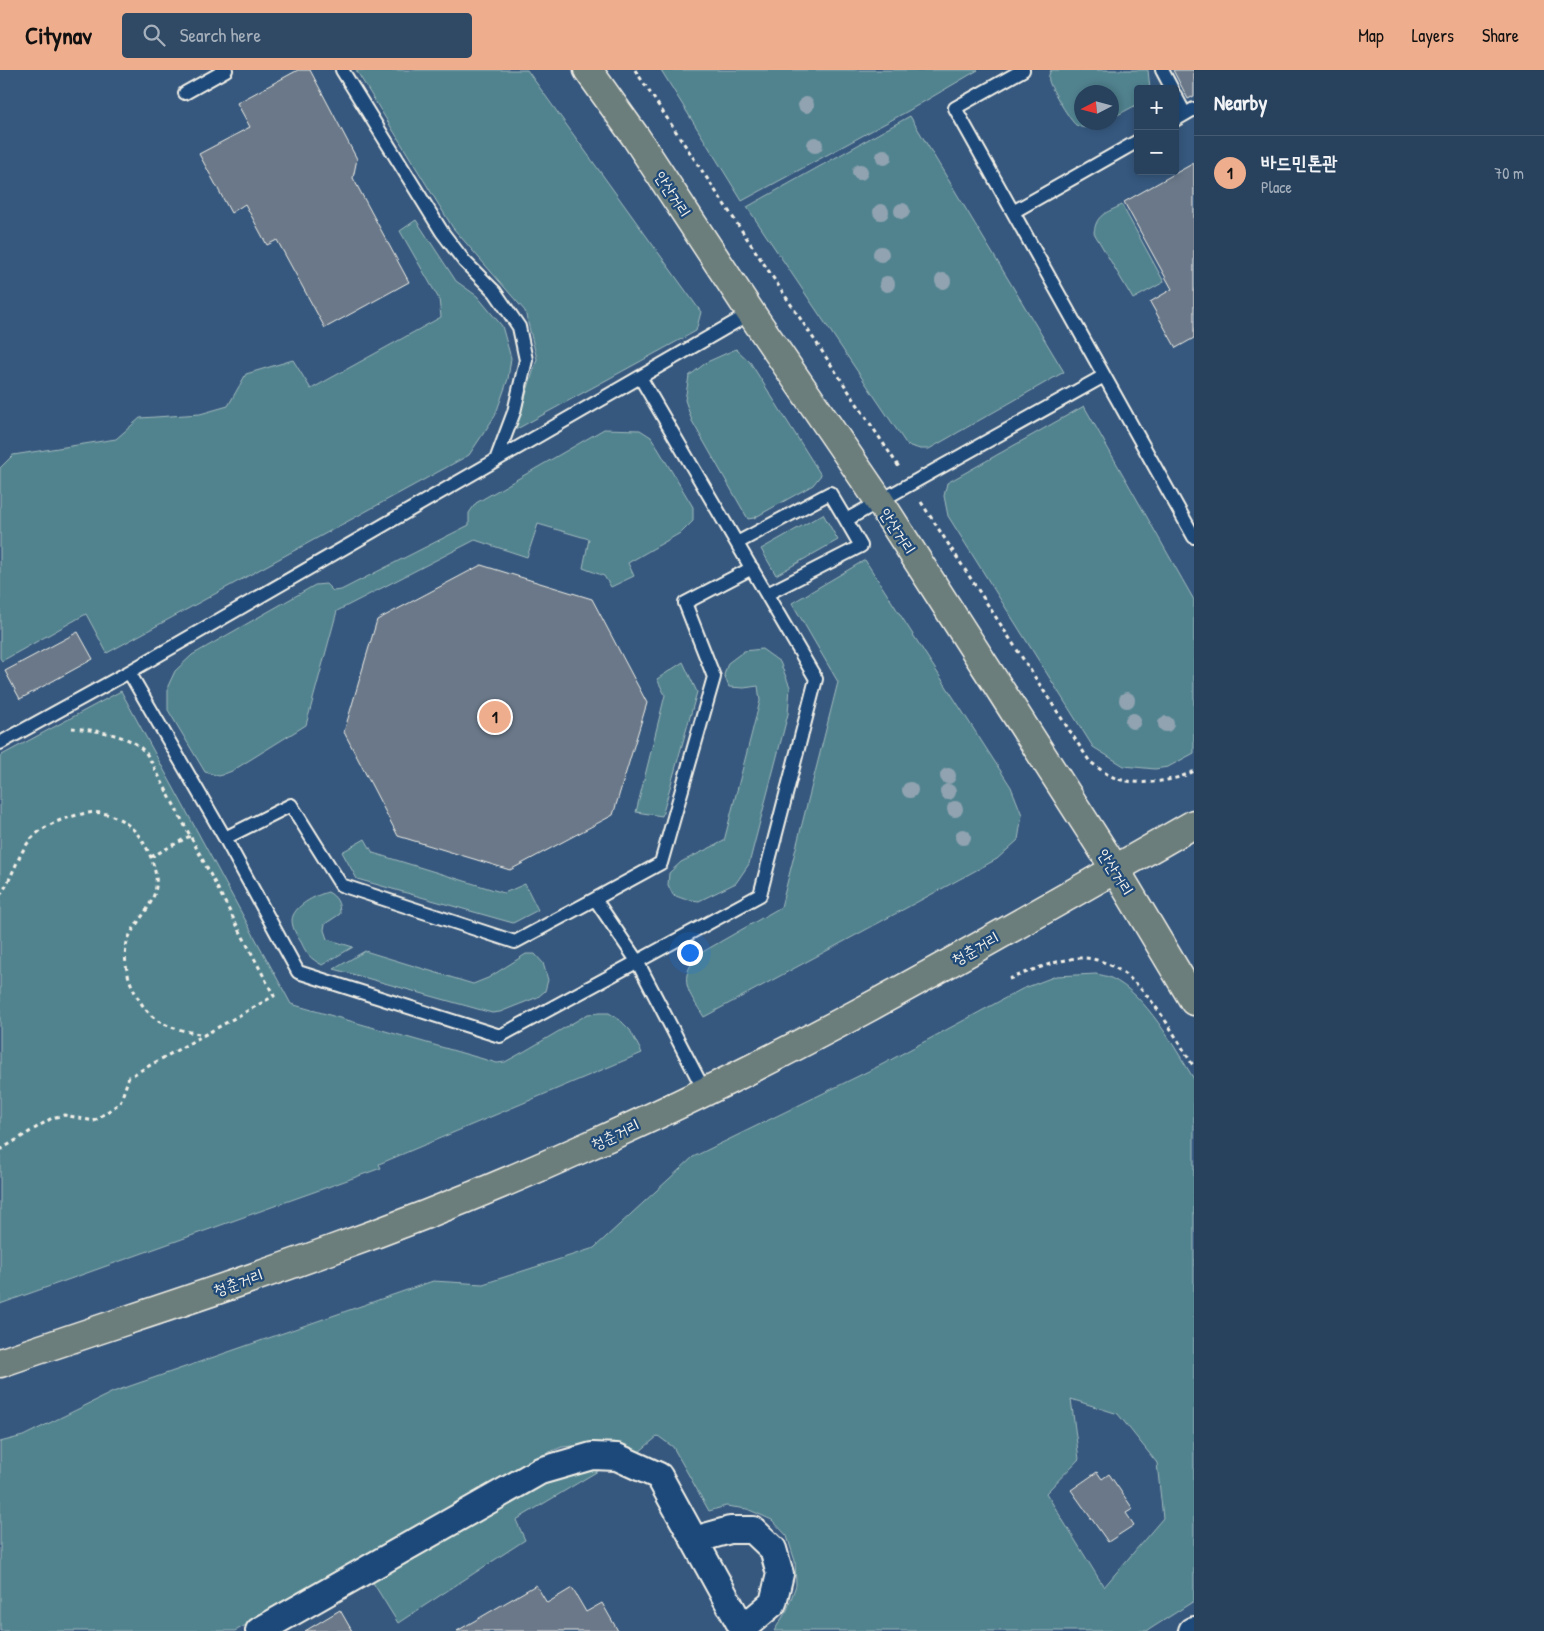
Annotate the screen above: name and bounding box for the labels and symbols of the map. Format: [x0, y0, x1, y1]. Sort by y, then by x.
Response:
north arrow [1074, 85, 1119, 130]
street label: 안산거리 [650, 166, 696, 222]
street label: 안산거리 [875, 503, 921, 559]
pin: 1 [479, 698, 511, 736]
street label: 안산거리 [1093, 844, 1139, 900]
street label: 청춘거리 [947, 926, 1003, 970]
your location [677, 940, 703, 966]
street label: 청춘거리 [587, 1113, 643, 1155]
street label: 청춘거리 [210, 1263, 266, 1301]

